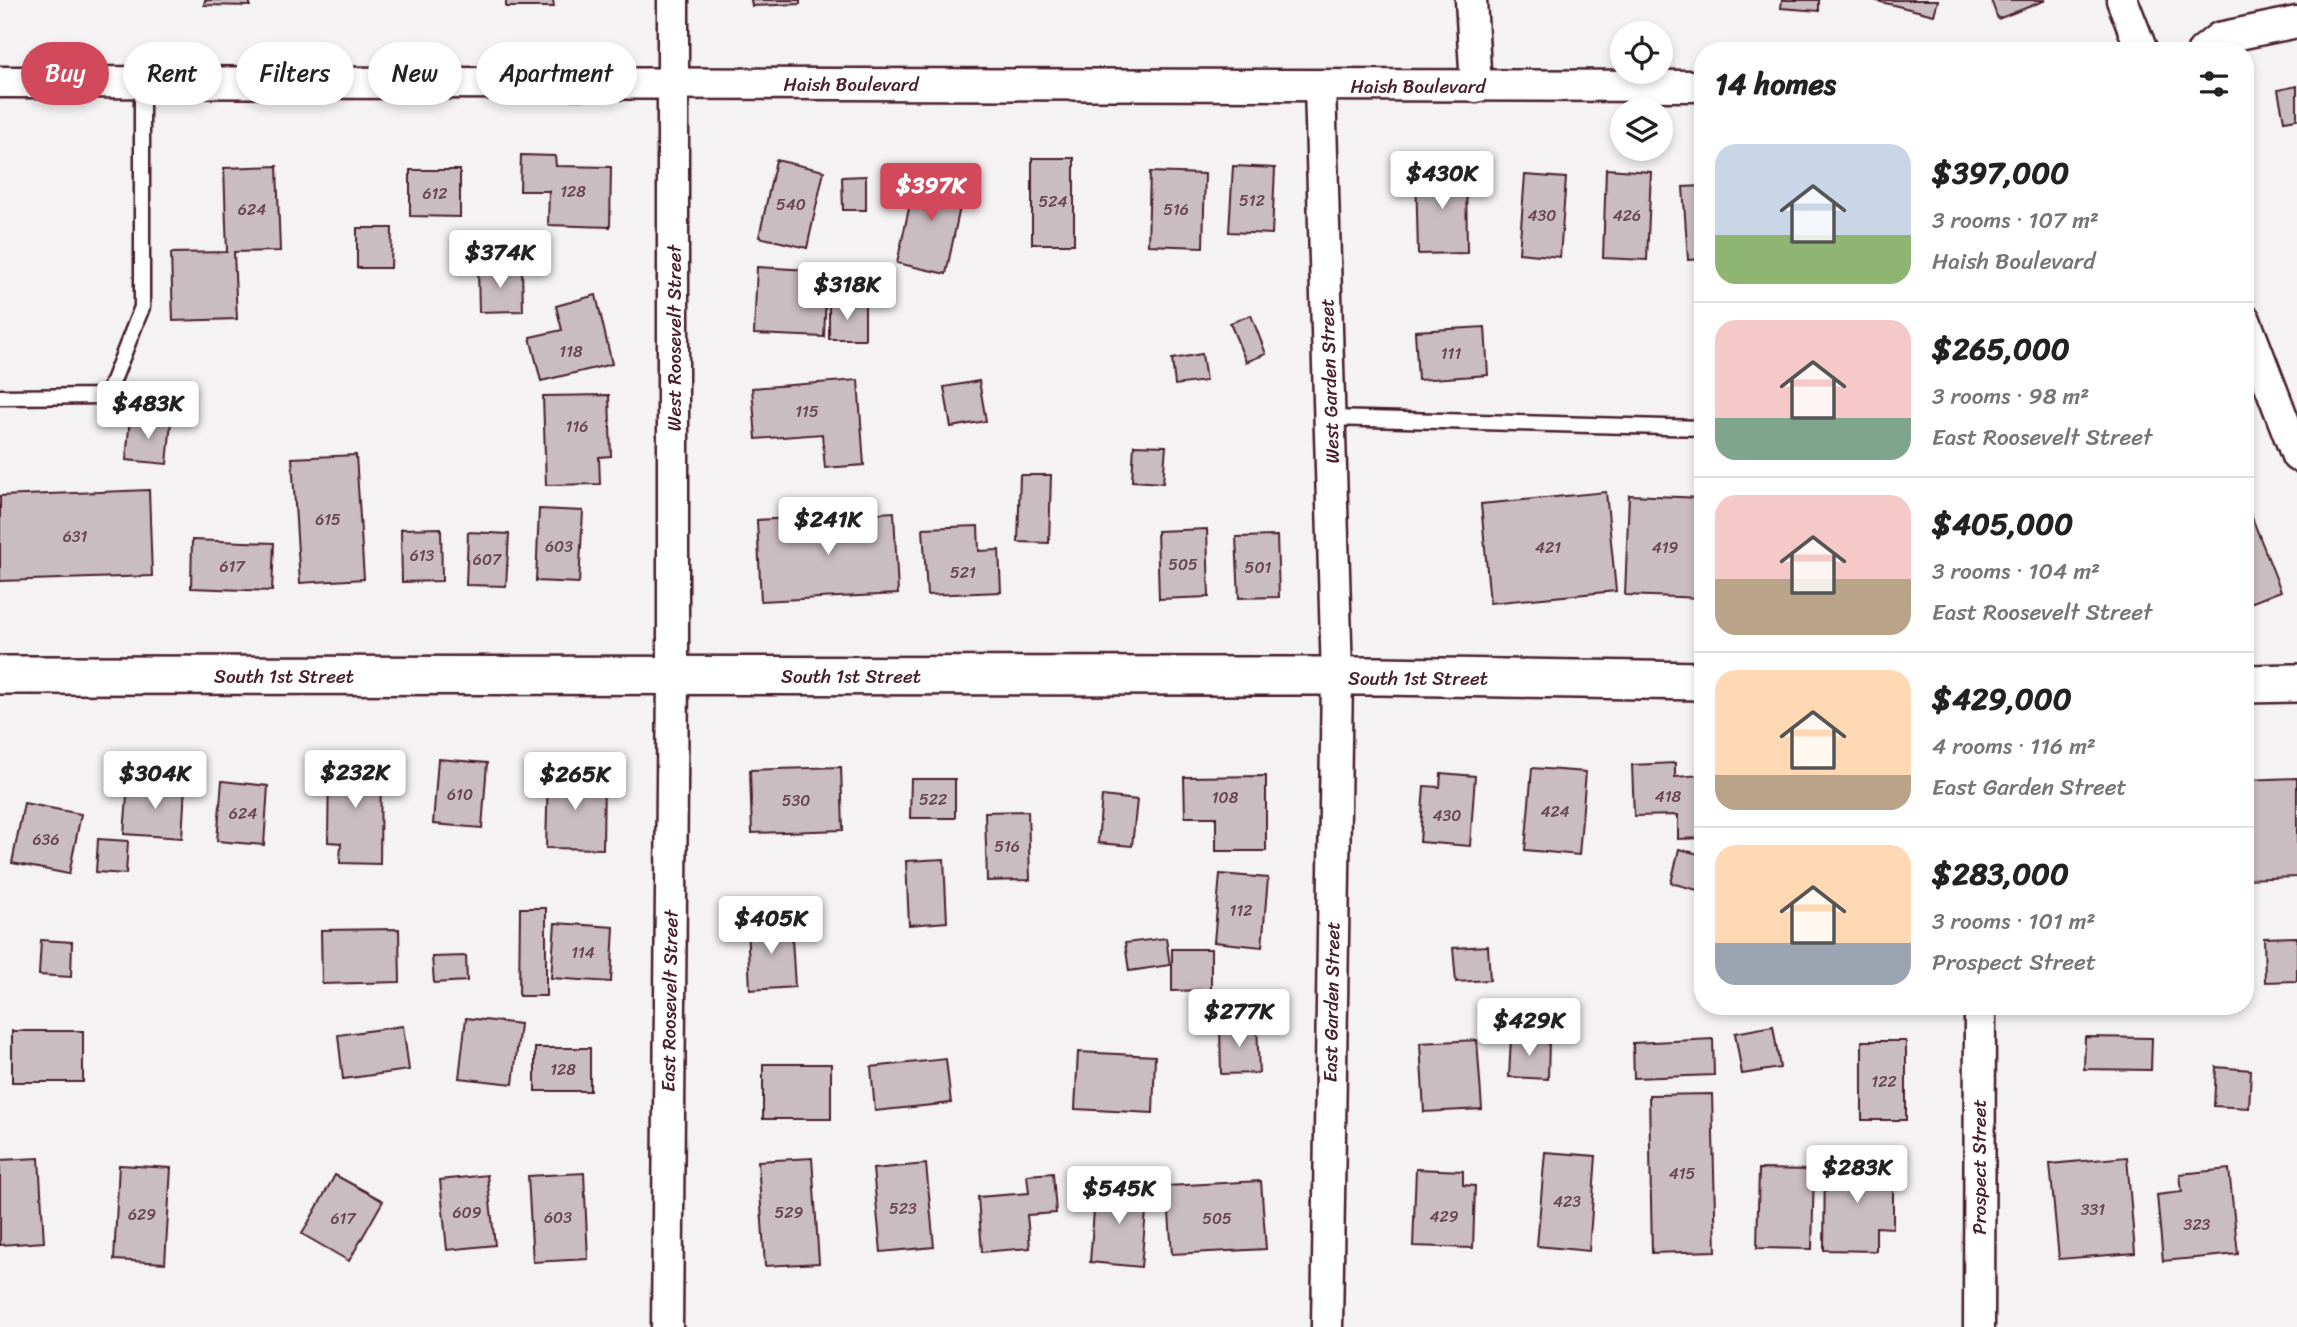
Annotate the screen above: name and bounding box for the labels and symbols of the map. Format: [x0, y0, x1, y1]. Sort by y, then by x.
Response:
street label: Haish Boulevard [784, 68, 920, 101]
street label: Haish Boulevard [1351, 70, 1487, 103]
pin: $430K [1393, 152, 1491, 211]
pin: $397K [882, 164, 980, 223]
house number: 128 [560, 177, 586, 206]
house number: 612 [422, 179, 448, 208]
house number: 512 [1239, 186, 1265, 215]
house number: 524 [1038, 187, 1068, 216]
house number: 540 [776, 190, 806, 219]
house number: 624 [238, 195, 266, 224]
house number: 516 [1163, 195, 1189, 224]
house number: 430 [1528, 201, 1556, 230]
house number: 426 [1613, 201, 1641, 230]
pin: $374K [451, 230, 549, 290]
street label: West Roosevelt Street [658, 243, 691, 431]
pin: $318K [798, 262, 896, 322]
street label: West Garden Street [1310, 298, 1349, 464]
house number: 118 [559, 337, 583, 366]
house number: 111 [1441, 339, 1461, 368]
pin: $483K [99, 382, 197, 441]
house number: 115 [795, 397, 819, 426]
house number: 116 [566, 412, 588, 441]
pin: $241K [779, 498, 877, 557]
house number: 615 [315, 505, 341, 534]
house number: 631 [63, 522, 87, 551]
house number: 603 [545, 532, 573, 561]
house number: 421 [1535, 533, 1561, 562]
house number: 419 [1652, 533, 1679, 562]
house number: 613 [410, 541, 435, 570]
house number: 607 [473, 545, 502, 574]
house number: 505 [1168, 550, 1198, 579]
house number: 617 [219, 552, 245, 581]
house number: 501 [1245, 553, 1272, 582]
house number: 521 [950, 558, 976, 587]
street label: South 1st Street [214, 660, 354, 693]
street label: South 1st Street [781, 660, 921, 693]
street label: South 1st Street [1348, 662, 1488, 695]
pin: $232K [306, 750, 404, 810]
pin: $304K [106, 752, 204, 811]
pin: $265K [526, 752, 624, 812]
house number: 610 [447, 780, 473, 809]
house number: 418 [1655, 782, 1682, 811]
house number: 108 [1212, 783, 1239, 812]
house number: 522 [919, 785, 947, 814]
house number: 530 [782, 786, 810, 815]
house number: 424 [1540, 797, 1570, 826]
house number: 624 [229, 799, 257, 828]
house number: 430 [1433, 801, 1461, 830]
house number: 636 [33, 825, 59, 854]
house number: 516 [994, 832, 1020, 861]
house number: 112 [1230, 896, 1252, 925]
pin: $405K [722, 897, 820, 956]
street label: East Roosevelt Street [651, 908, 688, 1092]
street label: East Garden Street [1314, 921, 1349, 1083]
house number: 114 [571, 938, 595, 967]
pin: $277K [1190, 990, 1288, 1049]
pin: $429K [1480, 998, 1578, 1058]
house number: 128 [550, 1055, 576, 1084]
house number: 122 [1871, 1067, 1897, 1096]
street label: Prospect Street [1963, 1099, 1996, 1235]
pin: $283K [1808, 1146, 1906, 1205]
house number: 415 [1669, 1159, 1696, 1188]
pin: $545K [1070, 1166, 1168, 1226]
house number: 423 [1553, 1187, 1581, 1216]
house number: 523 [889, 1194, 917, 1223]
house number: 331 [2081, 1195, 2105, 1224]
house number: 609 [452, 1198, 482, 1227]
house number: 529 [775, 1198, 804, 1227]
house number: 629 [128, 1200, 156, 1229]
house number: 429 [1429, 1202, 1459, 1231]
house number: 603 [544, 1203, 572, 1232]
house number: 617 [330, 1204, 356, 1233]
house number: 505 [1202, 1204, 1232, 1233]
house number: 323 [2184, 1210, 2211, 1239]

